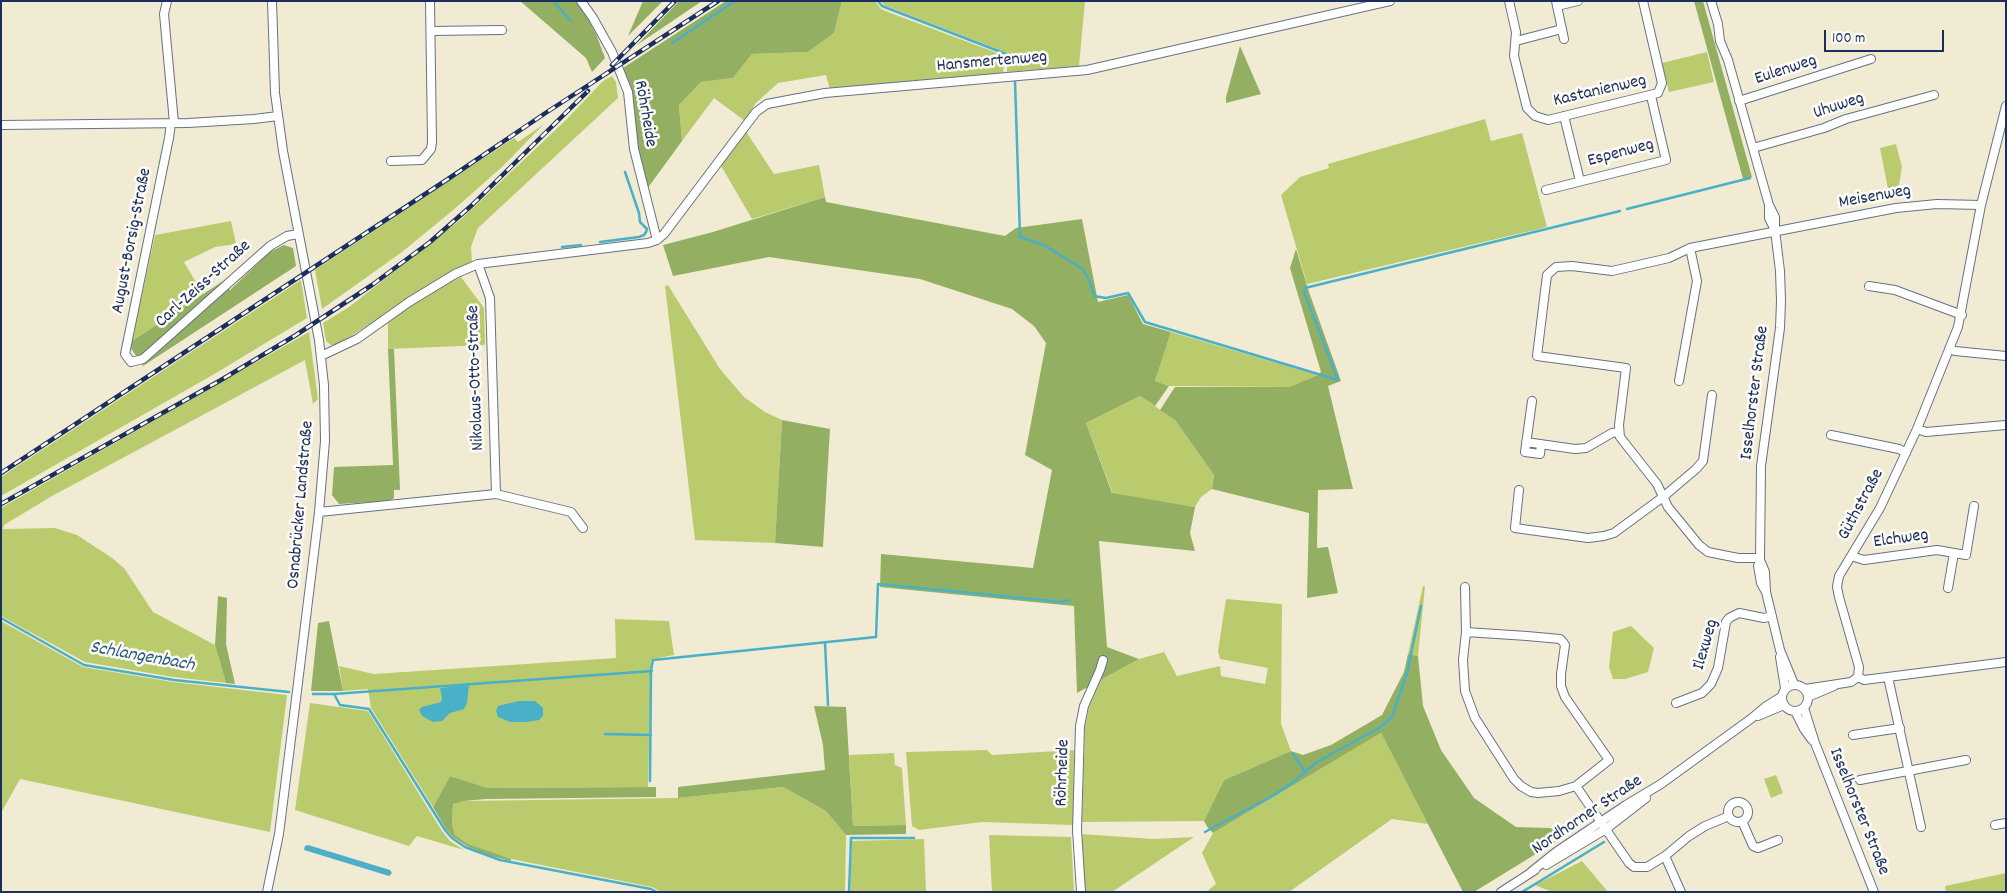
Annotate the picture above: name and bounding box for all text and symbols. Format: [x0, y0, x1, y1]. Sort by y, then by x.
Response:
scale bar [1827, 20, 1947, 52]
text: 100 m [1832, 28, 1865, 50]
street label: Hansmertenweg [936, 47, 1048, 79]
street label: Eulenweg [1752, 51, 1820, 91]
street label: Kastanienweg [1551, 71, 1649, 113]
street label: Röhrheide [628, 79, 660, 149]
street label: Uhuweg [1811, 89, 1867, 125]
street label: Espenweg [1586, 135, 1656, 173]
street label: August-Borsig-Straße [108, 166, 158, 316]
street label: Meisenweg [1837, 181, 1913, 215]
street label: Carl-Zeiss-Straße [152, 236, 256, 334]
street label: Nikolaus-Otto-Straße [464, 305, 490, 451]
street label: Isselhorster Straße [1737, 325, 1775, 461]
street label: Osnabrücker Landstraße [284, 420, 320, 590]
street label: Güthstraße [1834, 466, 1890, 544]
street label: Elchweg [1872, 525, 1930, 555]
street label: Ilexweg [1689, 617, 1725, 673]
water label: Schlangenbach [88, 638, 196, 678]
street label: Röhrheide [1052, 739, 1076, 807]
street label: Isselhorster Straße [1823, 745, 1893, 879]
street label: Nordhorner Straße [1529, 771, 1647, 861]

